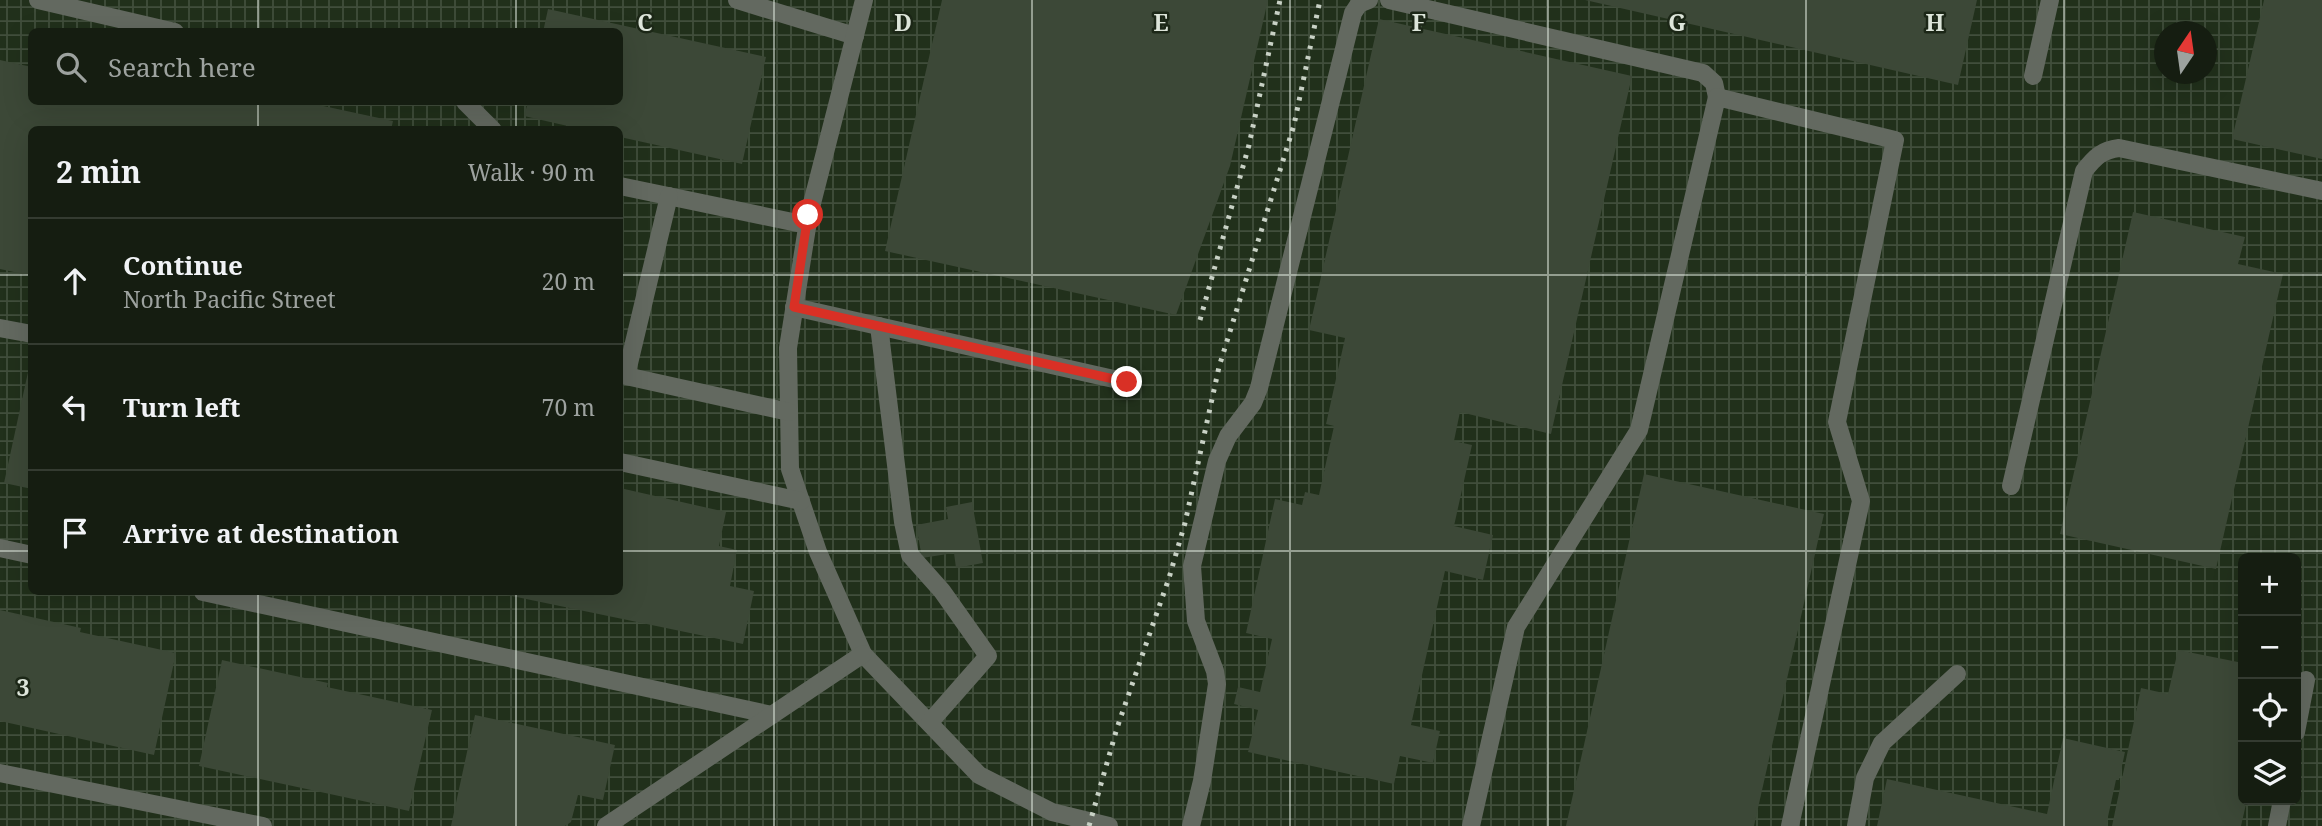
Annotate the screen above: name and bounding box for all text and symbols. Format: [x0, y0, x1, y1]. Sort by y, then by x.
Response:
text: C [637, 6, 653, 38]
text: D [894, 6, 912, 38]
text: E [1153, 6, 1169, 38]
text: F [1412, 6, 1426, 38]
text: G [1668, 6, 1686, 38]
text: H [1926, 6, 1945, 38]
north arrow [2154, 21, 2217, 84]
search box [28, 28, 623, 105]
icon: search [52, 48, 90, 86]
text: Search here [108, 49, 256, 85]
text: 2 min [56, 151, 141, 192]
text: Walk · 90 m [468, 156, 595, 188]
route start [792, 199, 823, 230]
text: Continue [123, 247, 243, 283]
icon: ahead [56, 262, 94, 300]
text: 20 m [542, 265, 595, 297]
text: North Pacific Street [123, 283, 336, 315]
route end [1111, 366, 1142, 397]
icon: left [56, 388, 94, 426]
text: Turn left [123, 389, 240, 425]
text: 70 m [542, 391, 595, 423]
icon: arrive [56, 514, 94, 552]
text: Arrive at destination [123, 515, 399, 551]
map controls [2238, 553, 2301, 805]
button: + [2238, 553, 2301, 616]
button: − [2238, 616, 2301, 679]
text: 3 [17, 671, 30, 703]
button: locate [2238, 679, 2301, 742]
button: layers [2238, 742, 2301, 805]

